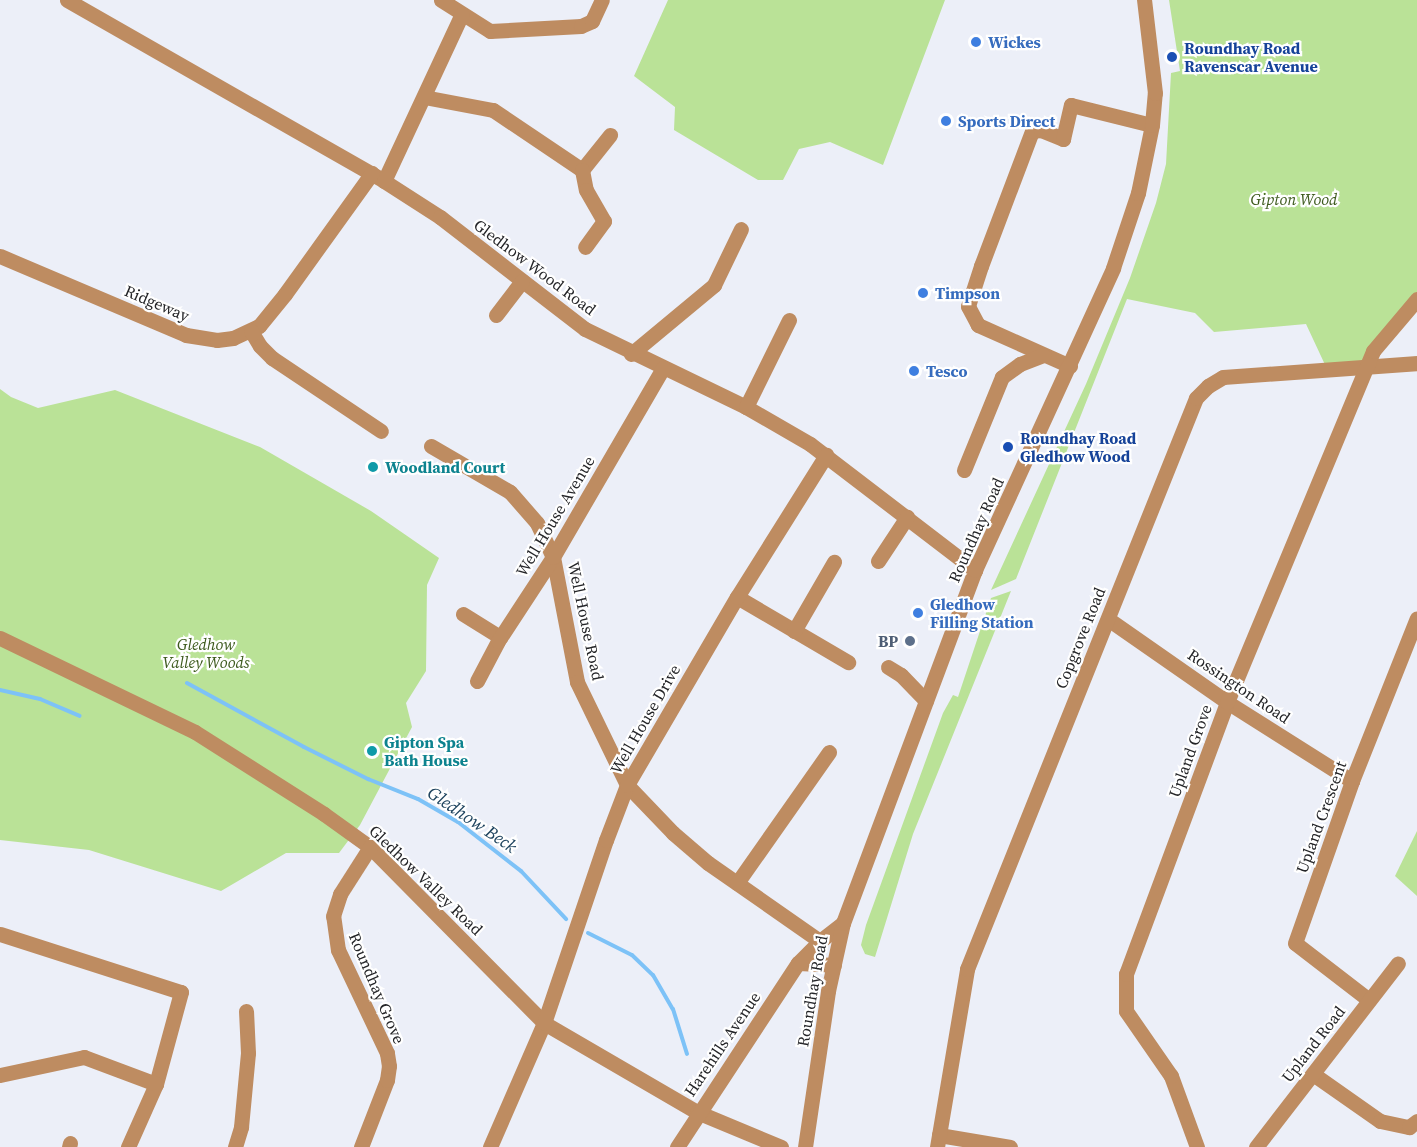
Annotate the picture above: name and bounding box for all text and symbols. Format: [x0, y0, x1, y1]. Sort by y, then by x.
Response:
place label: Wickes [988, 32, 1041, 52]
marker: Wickes [969, 35, 983, 49]
place label: Roundhay Road Ravenscar Avenue [1184, 38, 1318, 76]
marker: Roundhay Road Ravenscar Avenue [1165, 50, 1179, 64]
place label: Sports Direct [958, 111, 1055, 131]
marker: Sports Direct [939, 114, 953, 128]
park label: Gipton Wood [1251, 189, 1337, 209]
street label: Gledhow Wood Road [470, 215, 600, 319]
street label: Ridgeway [122, 281, 192, 325]
place label: Timpson [935, 283, 1000, 303]
marker: Timpson [916, 286, 930, 300]
place label: Tesco [926, 361, 968, 381]
marker: Tesco [907, 364, 921, 378]
place label: Roundhay Road Gledhow Wood [1020, 428, 1136, 466]
marker: Roundhay Road Gledhow Wood [1001, 440, 1015, 454]
street label: Well House Avenue [511, 452, 599, 580]
place label: Woodland Court [385, 457, 505, 477]
marker: Woodland Court [366, 460, 380, 474]
street label: Roundhay Road [944, 475, 1008, 585]
street label: Well House Road [564, 560, 608, 682]
street label: Copgrove Road [1051, 585, 1109, 691]
place label: Gledhow Filling Station [930, 594, 1034, 632]
marker: Gledhow Filling Station [911, 606, 925, 620]
place label: BP [878, 631, 898, 651]
park label: Gledhow Valley Woods [162, 634, 250, 672]
marker: BP [903, 634, 917, 648]
street label: Rossington Road [1184, 645, 1294, 727]
street label: Well House Drive [606, 661, 684, 777]
street label: Upland Grove [1164, 702, 1216, 800]
place label: Gipton Spa Bath House [384, 732, 468, 770]
marker: Gipton Spa Bath House [365, 744, 379, 758]
street label: Upland Crescent [1292, 758, 1350, 876]
water label: Gledhow Beck [423, 782, 521, 858]
street label: Gledhow Valley Road [365, 821, 487, 939]
street label: Roundhay Grove [345, 930, 409, 1046]
street label: Roundhay Road [793, 934, 831, 1048]
street label: Harehills Avenue [680, 988, 764, 1100]
street label: Upland Road [1277, 1002, 1349, 1086]

